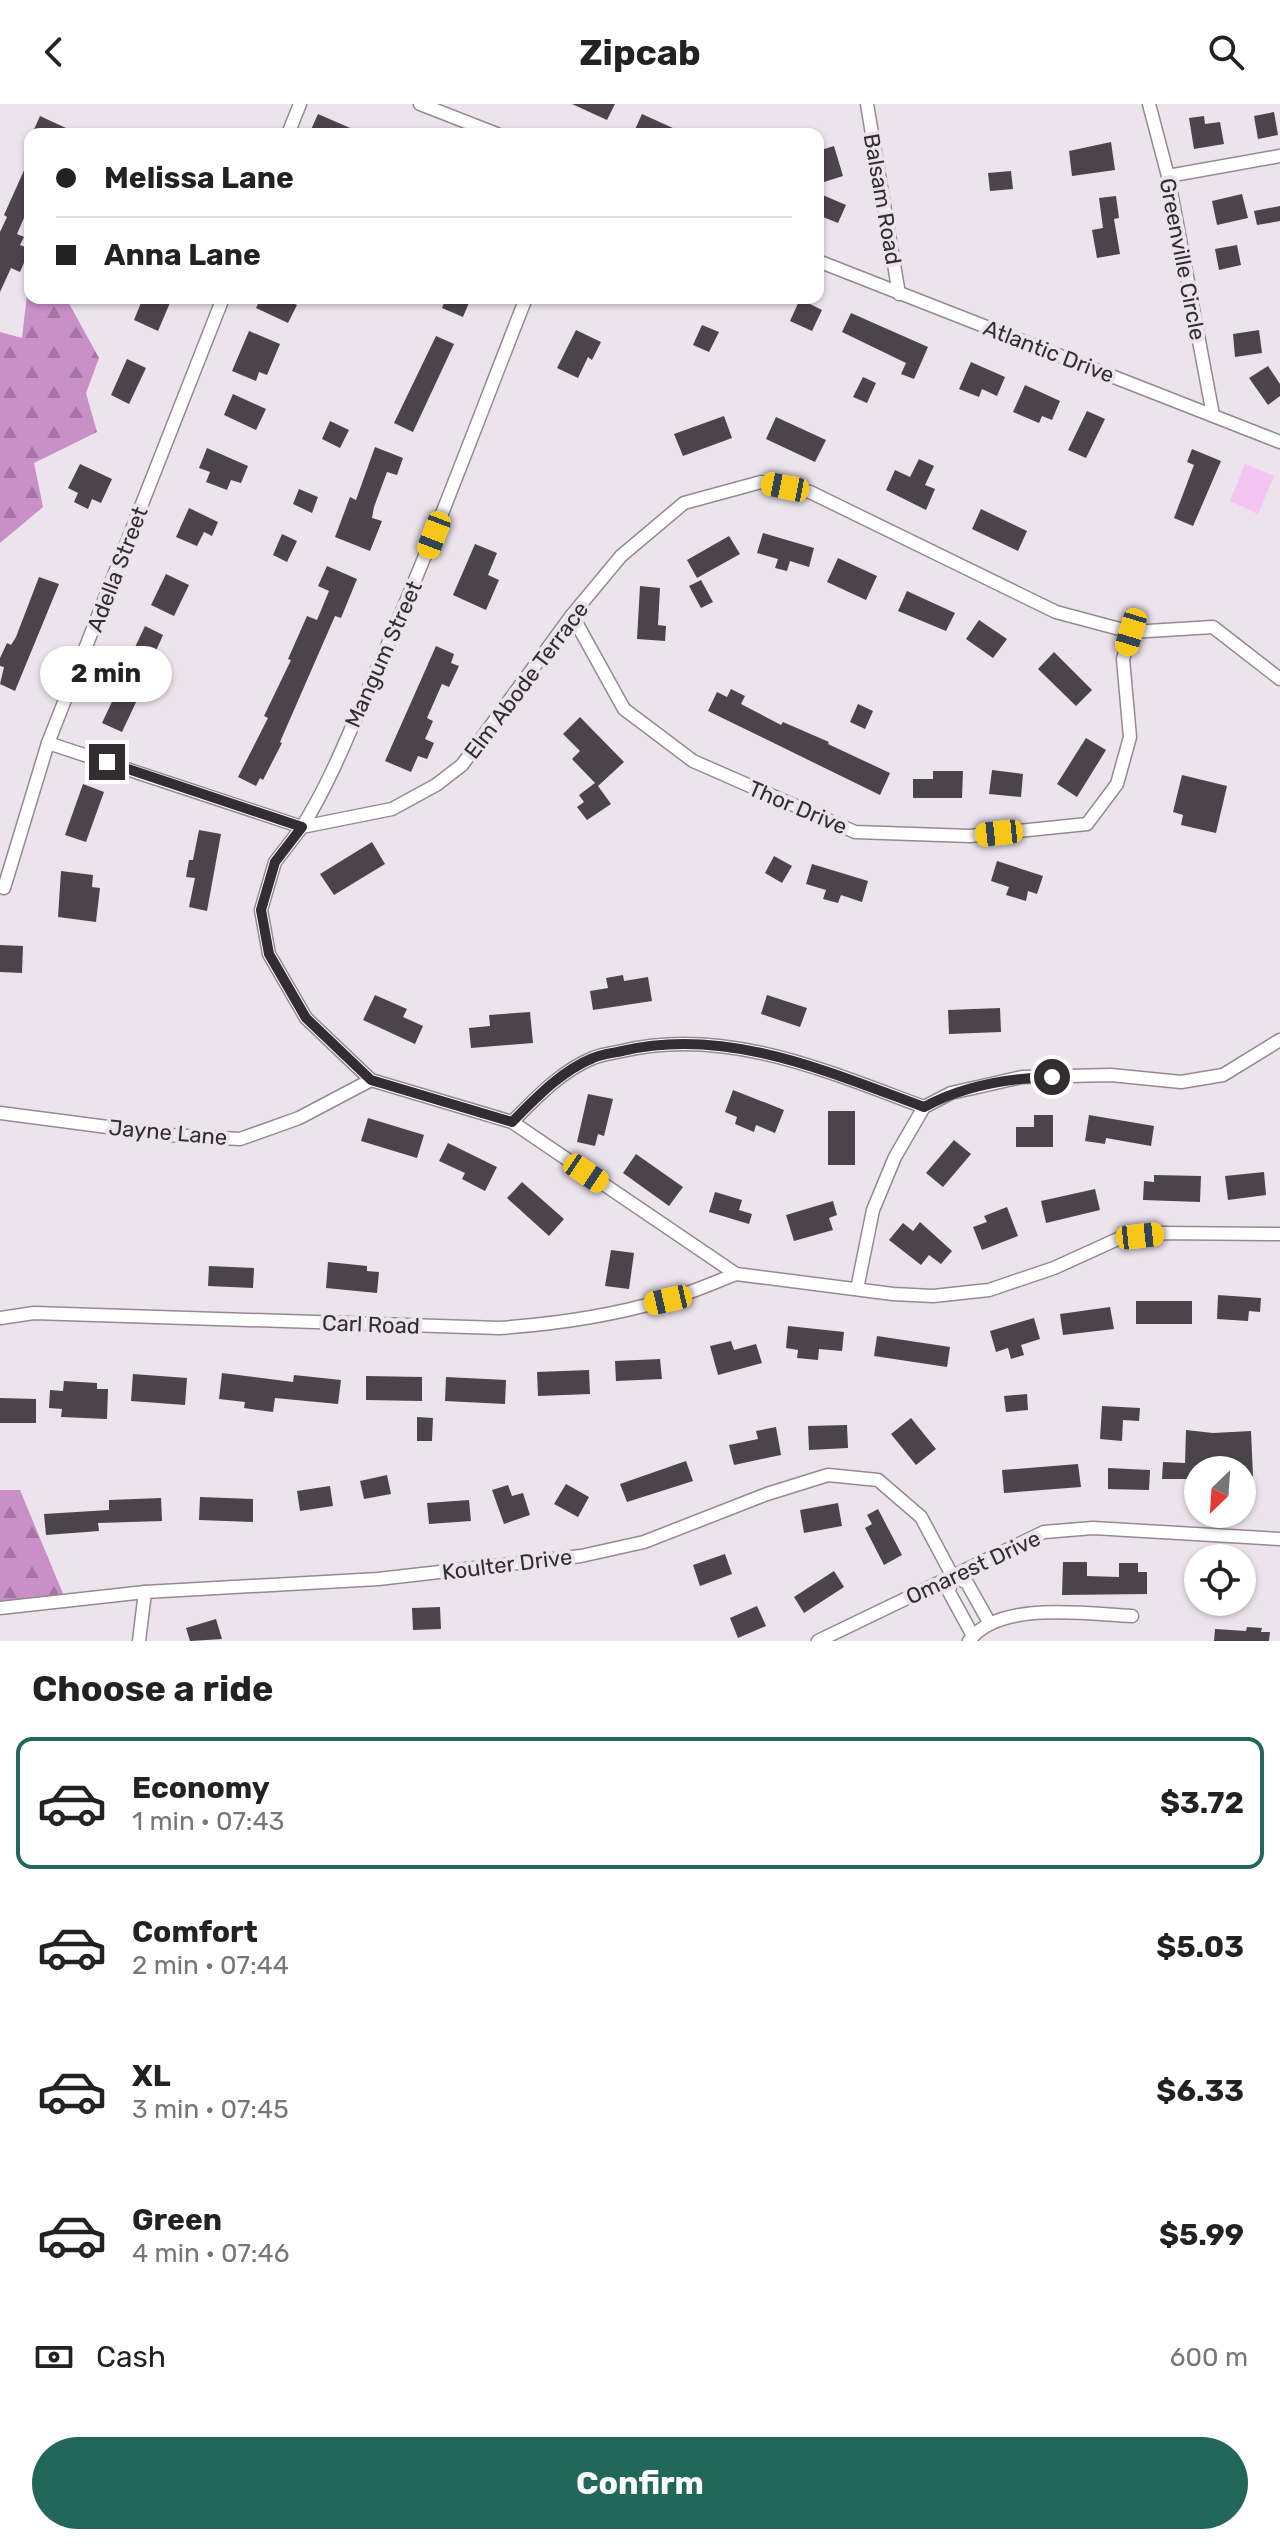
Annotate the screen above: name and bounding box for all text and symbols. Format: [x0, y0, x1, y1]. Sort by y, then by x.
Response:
icon: back [32, 30, 76, 74]
icon: search [1204, 30, 1248, 74]
text: Zipcab [579, 31, 701, 74]
street label: Balsam Road [858, 131, 907, 267]
text: Melissa Lane [104, 160, 294, 196]
street label: Greenville Circle [1154, 176, 1211, 342]
text: Anna Lane [104, 237, 261, 273]
street label: Atlantic Drive [980, 314, 1118, 389]
car [759, 471, 811, 503]
street label: Adella Street [81, 502, 154, 636]
car [414, 508, 454, 562]
street label: Mangum Street [339, 576, 428, 732]
street label: Elm Abode Terrace [458, 596, 594, 764]
car [1113, 606, 1149, 658]
callout: 2 min [41, 646, 173, 702]
text: 2 min [71, 658, 141, 689]
route end [89, 744, 125, 780]
street label: Thor Drive [744, 775, 851, 840]
car [974, 819, 1024, 847]
route start [1034, 1059, 1070, 1095]
street label: Jayne Lane [107, 1114, 228, 1151]
car [559, 1150, 613, 1196]
car [1115, 1222, 1165, 1250]
car [642, 1283, 694, 1317]
street label: Carl Road [322, 1309, 420, 1340]
north arrow [1184, 1456, 1256, 1528]
map controls [1184, 1456, 1256, 1616]
street label: Omarest Drive [902, 1525, 1045, 1610]
street label: Koulter Drive [440, 1543, 574, 1586]
button: locate [1184, 1544, 1256, 1616]
text: Choose a ride [32, 1667, 273, 1710]
icon: car [36, 1767, 108, 1839]
text: Economy [132, 1770, 270, 1806]
text: $3.72 [1160, 1785, 1244, 1821]
text: 1 min · 07:43 [132, 1806, 284, 1837]
icon: car [36, 1911, 108, 1983]
text: Comfort [132, 1914, 258, 1950]
text: $5.03 [1156, 1929, 1244, 1965]
text: 2 min · 07:44 [132, 1950, 289, 1981]
icon: car [36, 2055, 108, 2127]
text: XL [132, 2058, 171, 2094]
text: $6.33 [1156, 2073, 1244, 2109]
text: 3 min · 07:45 [132, 2094, 289, 2125]
icon: car [36, 2199, 108, 2271]
text: Green [132, 2202, 222, 2238]
text: $5.99 [1159, 2217, 1244, 2253]
text: 4 min · 07:46 [132, 2238, 289, 2269]
icon: cash [32, 2335, 76, 2379]
text: Cash [96, 2339, 166, 2375]
text: 600 m [1170, 2342, 1248, 2373]
button: Confirm [32, 2437, 1248, 2529]

